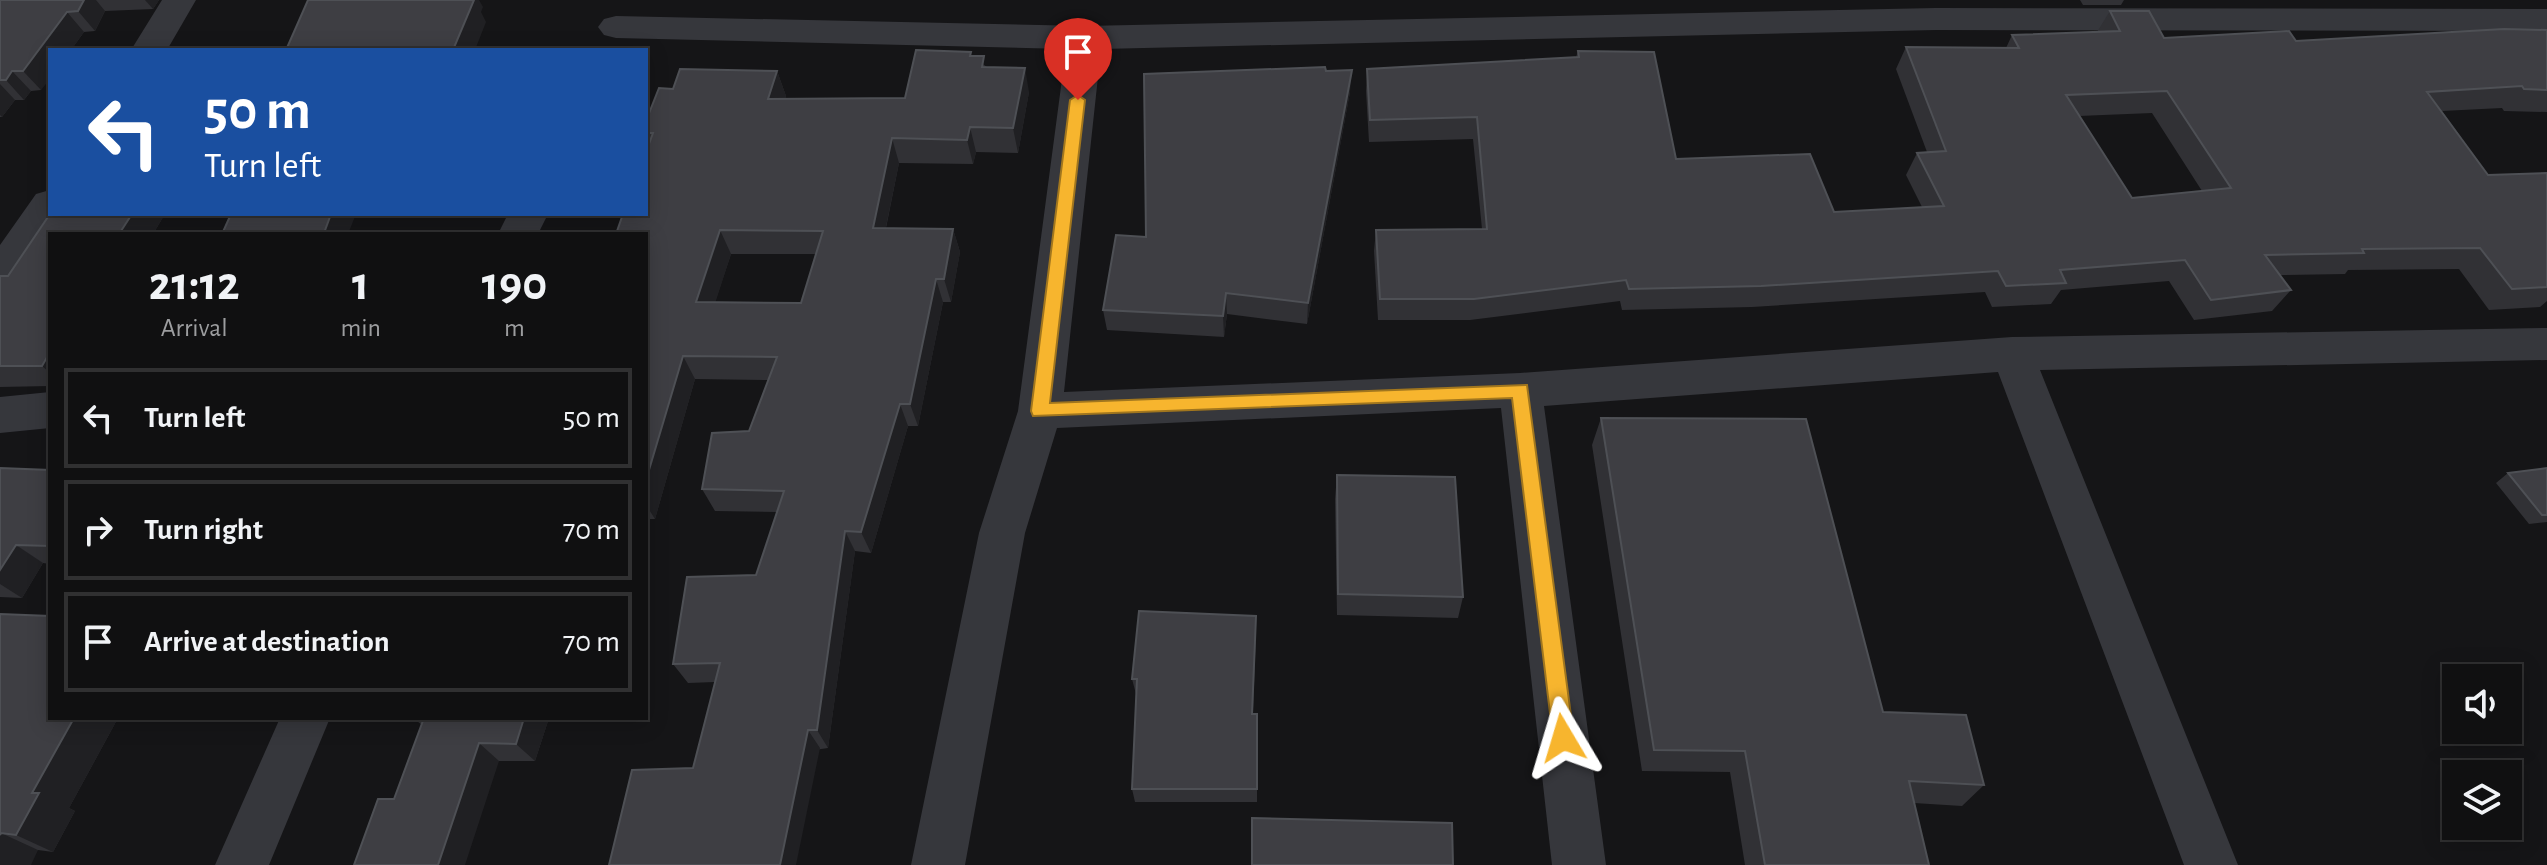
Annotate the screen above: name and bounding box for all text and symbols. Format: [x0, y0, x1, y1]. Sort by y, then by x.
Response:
pin [1044, 18, 1112, 100]
icon: arrive [1056, 30, 1100, 74]
icon: left [72, 80, 176, 184]
text: 50 m [204, 83, 311, 139]
text: Turn left [204, 148, 321, 184]
text: 21:12 [149, 261, 240, 309]
text: 1 [352, 261, 369, 309]
text: 190 [482, 261, 547, 309]
text: Arrival [161, 315, 228, 341]
text: min [340, 315, 381, 341]
text: m [504, 315, 525, 341]
icon: left [76, 396, 120, 440]
text: Turn left [144, 403, 245, 433]
text: 50 m [563, 403, 620, 433]
icon: right [76, 508, 120, 552]
text: Turn right [144, 515, 263, 545]
text: 70 m [563, 515, 620, 545]
icon: arrive [76, 620, 120, 664]
text: Arrive at destination [144, 627, 390, 657]
text: 70 m [563, 627, 620, 657]
map controls [2442, 664, 2522, 840]
button: sound [2442, 664, 2522, 744]
position arrow [1521, 696, 1605, 780]
button: layers [2442, 760, 2522, 840]

